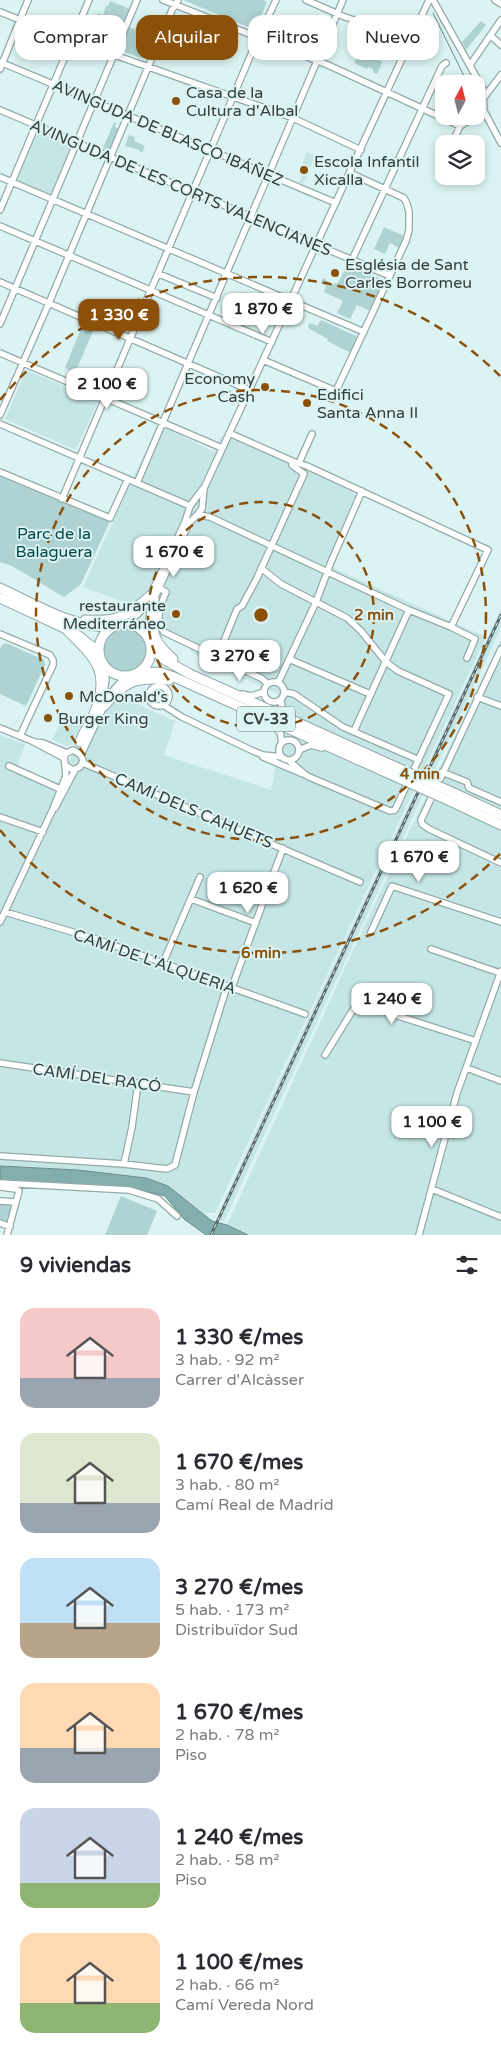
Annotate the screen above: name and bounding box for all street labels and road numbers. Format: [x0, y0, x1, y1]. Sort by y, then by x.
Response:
street label: AVINGUDA DE BLASCO IBÁÑEZ [49, 75, 286, 191]
street label: AVINGUDA DE LES CORTS VALENCIANES [27, 115, 335, 261]
road number: CV-33 [237, 706, 295, 732]
street label: CAMÍ DELS CAHUETS [112, 769, 276, 853]
street label: CAMÍ DE L'ALQUERIA [71, 925, 239, 999]
street label: CAMÍ DEL RACÓ [31, 1059, 162, 1097]

